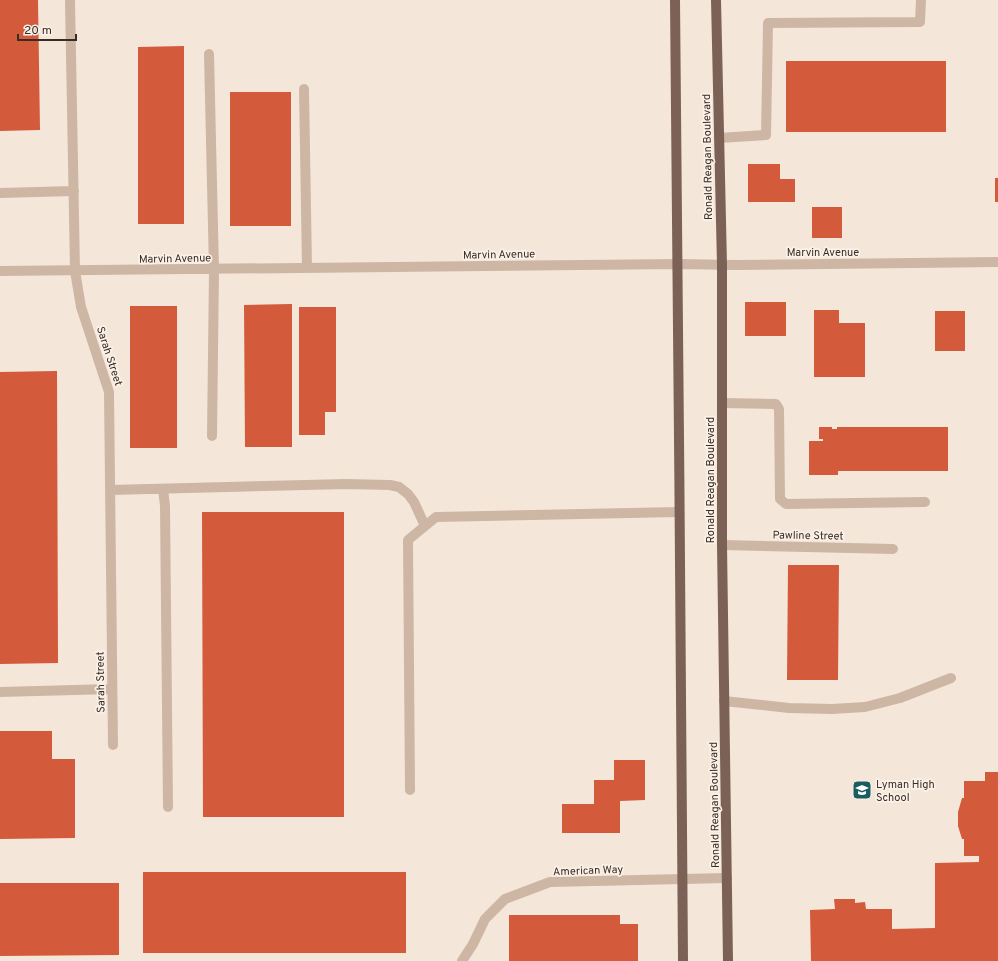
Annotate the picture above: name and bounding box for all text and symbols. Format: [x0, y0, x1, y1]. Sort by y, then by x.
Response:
scale bar [18, 16, 76, 42]
text: 20 m [24, 23, 52, 39]
street label: Ronald Reagan Boulevard [700, 94, 716, 220]
street label: Marvin Avenue [787, 246, 859, 260]
street label: Marvin Avenue [463, 247, 535, 263]
street label: Marvin Avenue [139, 251, 211, 267]
street label: Sarah Street [93, 325, 125, 388]
street label: Ronald Reagan Boulevard [704, 417, 718, 543]
street label: Pawline Street [772, 528, 844, 544]
street label: Sarah Street [93, 651, 109, 713]
street label: Ronald Reagan Boulevard [707, 742, 723, 868]
place label: Lyman High School [876, 778, 935, 805]
school or university icon: Lyman High School [851, 779, 873, 801]
street label: American Way [553, 863, 624, 879]

